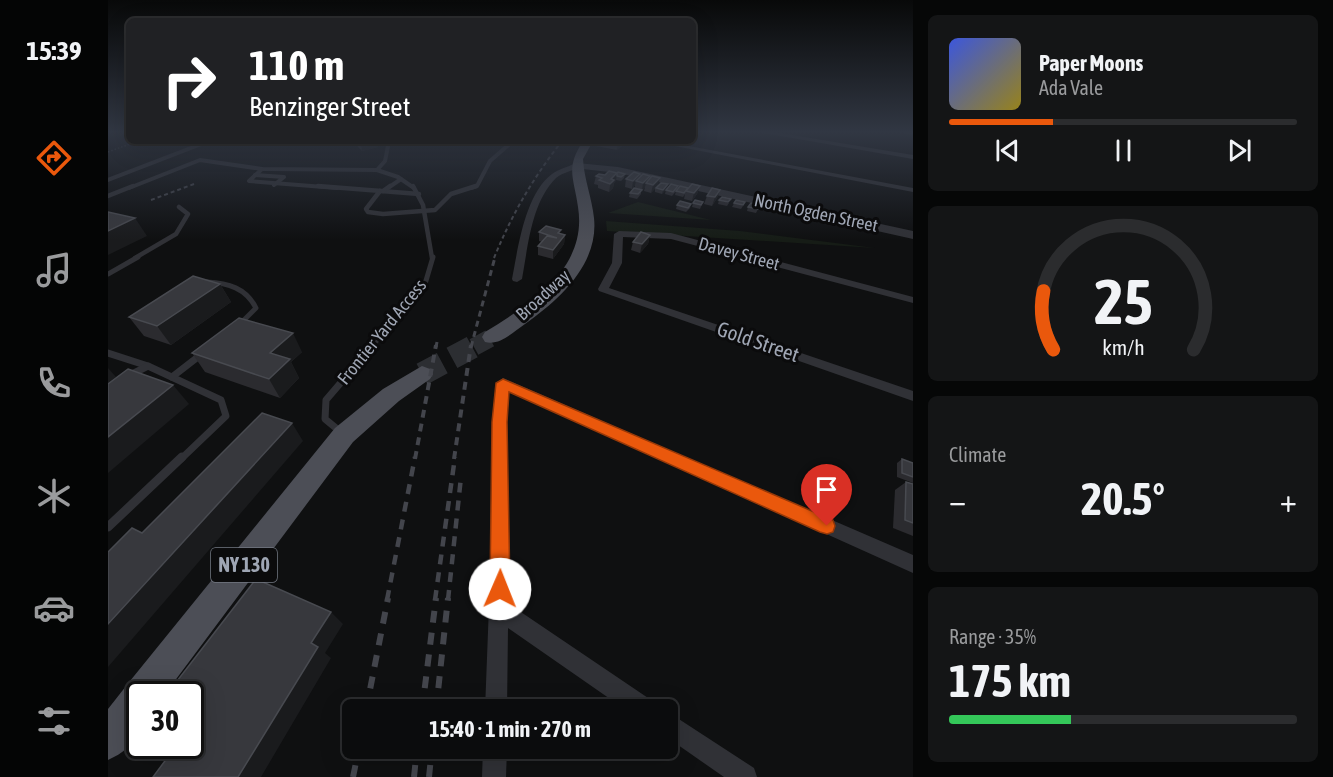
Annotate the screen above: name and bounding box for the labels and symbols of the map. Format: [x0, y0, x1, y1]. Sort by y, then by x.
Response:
street label: North Ogden Street [752, 189, 880, 236]
street label: Davey Street [696, 233, 782, 274]
street label: Broadway [511, 265, 574, 324]
street label: Frontier Yard Access [333, 275, 430, 389]
street label: Gold Street [714, 316, 803, 366]
pin [801, 464, 852, 526]
road number: NY 130 [211, 548, 277, 582]
position arrow [468, 557, 532, 621]
speed limit sign: 30 [126, 681, 204, 759]

